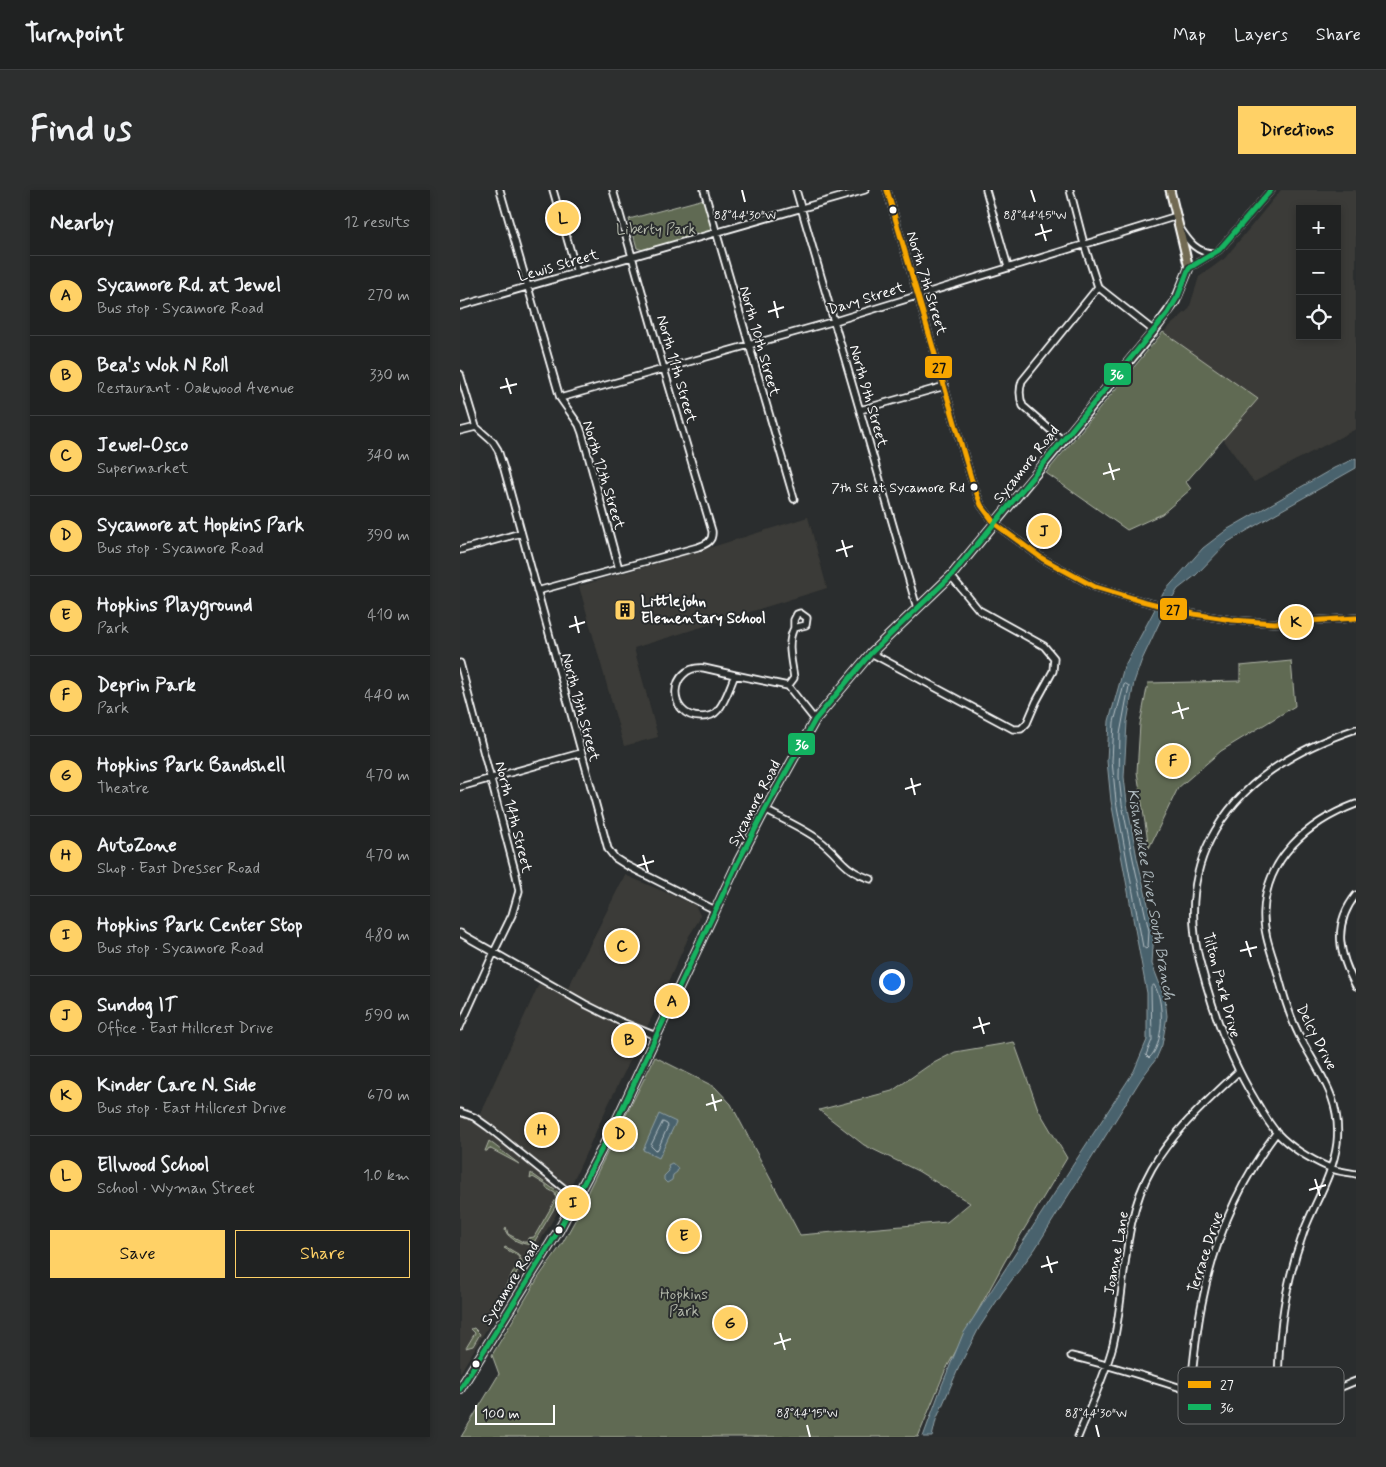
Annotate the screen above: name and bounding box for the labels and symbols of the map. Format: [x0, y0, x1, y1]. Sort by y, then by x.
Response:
pin: L [547, 199, 579, 237]
unlabelled marker [888, 205, 898, 215]
text: 88°44'30"W [714, 208, 776, 224]
text: 88°44'45"W [1004, 208, 1067, 224]
park label: Liberty Park [616, 220, 696, 240]
street label: North 7th Street [901, 229, 951, 338]
street label: Lewis Street [516, 245, 601, 287]
street label: Davy Street [825, 278, 907, 320]
street label: North 10th Street [734, 284, 784, 399]
street label: North 11th Street [651, 313, 701, 426]
street label: North 9th Street [844, 343, 892, 450]
line badge: 27 [924, 355, 953, 379]
text: 27 [932, 359, 946, 377]
line badge: 36 [1103, 362, 1132, 386]
text: 36 [1110, 366, 1124, 384]
street label: North 12th Street [577, 418, 629, 532]
street label: Sycamore Road [989, 421, 1065, 508]
place label: 7th St at Sycamore Rd [831, 479, 965, 497]
marker: 7th St at Sycamore Rd [969, 482, 979, 492]
pin: J [1028, 512, 1060, 550]
place label: Littlejohn Elementary School [641, 592, 766, 629]
line badge: 27 [1159, 597, 1188, 621]
building icon: Littlejohn Elementary School [613, 598, 637, 622]
text: 27 [1166, 601, 1180, 619]
pin: K [1280, 603, 1312, 641]
street label: North 13th Street [556, 651, 604, 764]
line badge: 36 [787, 732, 816, 756]
text: 36 [795, 736, 809, 754]
pin: F [1157, 742, 1189, 780]
street label: Sycamore Road [724, 757, 786, 850]
street label: North 14th Street [489, 759, 537, 875]
water label: Kishwaukee River South Branch [1122, 787, 1180, 1002]
pin: C [606, 927, 638, 965]
street label: Tilton Park Drive [1197, 930, 1245, 1040]
your location [879, 969, 905, 995]
pin: A [656, 982, 688, 1020]
street label: Delcy Drive [1291, 1001, 1341, 1074]
pin: B [613, 1021, 645, 1059]
pin: H [526, 1111, 558, 1149]
pin: D [604, 1115, 636, 1153]
pin: I [557, 1184, 589, 1222]
street label: Terrace Drive [1183, 1209, 1229, 1296]
street label: Joanne Lane [1100, 1210, 1134, 1297]
pin: E [668, 1217, 700, 1255]
unlabelled marker [554, 1225, 564, 1235]
street label: Sycamore Road [477, 1238, 545, 1329]
park label: Hopkins Park [660, 1285, 708, 1322]
pin: G [714, 1304, 746, 1342]
unlabelled marker [471, 1359, 481, 1369]
legend [1178, 1367, 1344, 1424]
text: 27 [1220, 1376, 1234, 1394]
text: 36 [1220, 1399, 1234, 1417]
scale bar [475, 1402, 555, 1425]
text: 88°44'15"W [776, 1406, 838, 1422]
text: 88°44'30"W [1065, 1406, 1127, 1422]

